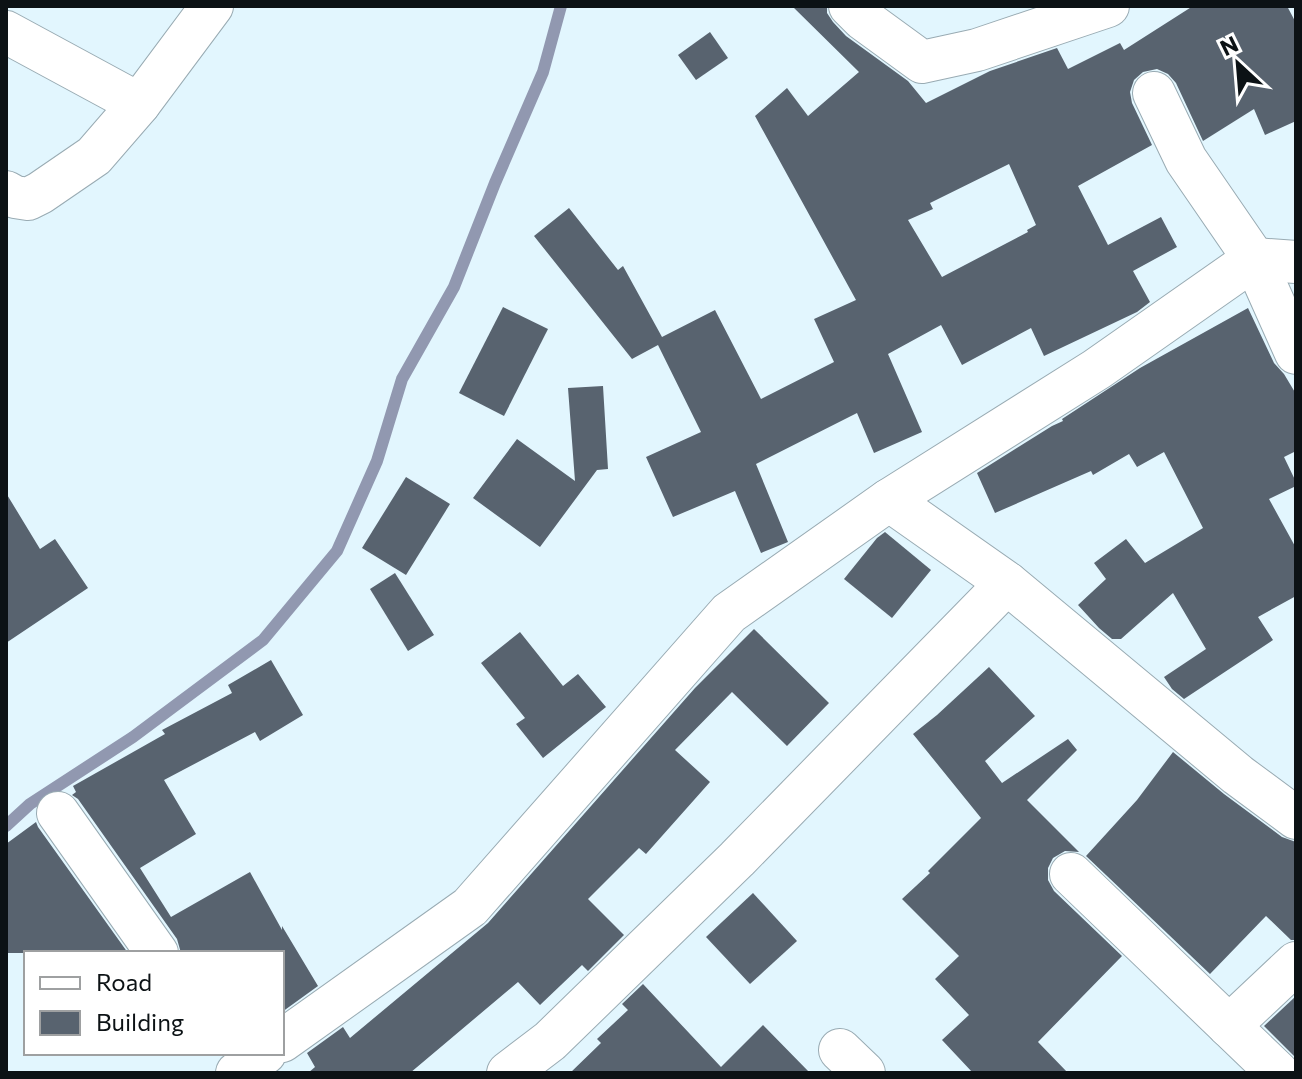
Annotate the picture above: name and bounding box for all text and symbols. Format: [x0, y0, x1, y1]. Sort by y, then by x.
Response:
north arrow [1198, 24, 1278, 104]
text: N [1216, 30, 1242, 61]
legend [24, 951, 284, 1055]
text: Road [96, 967, 152, 996]
text: Building [96, 1007, 184, 1036]

